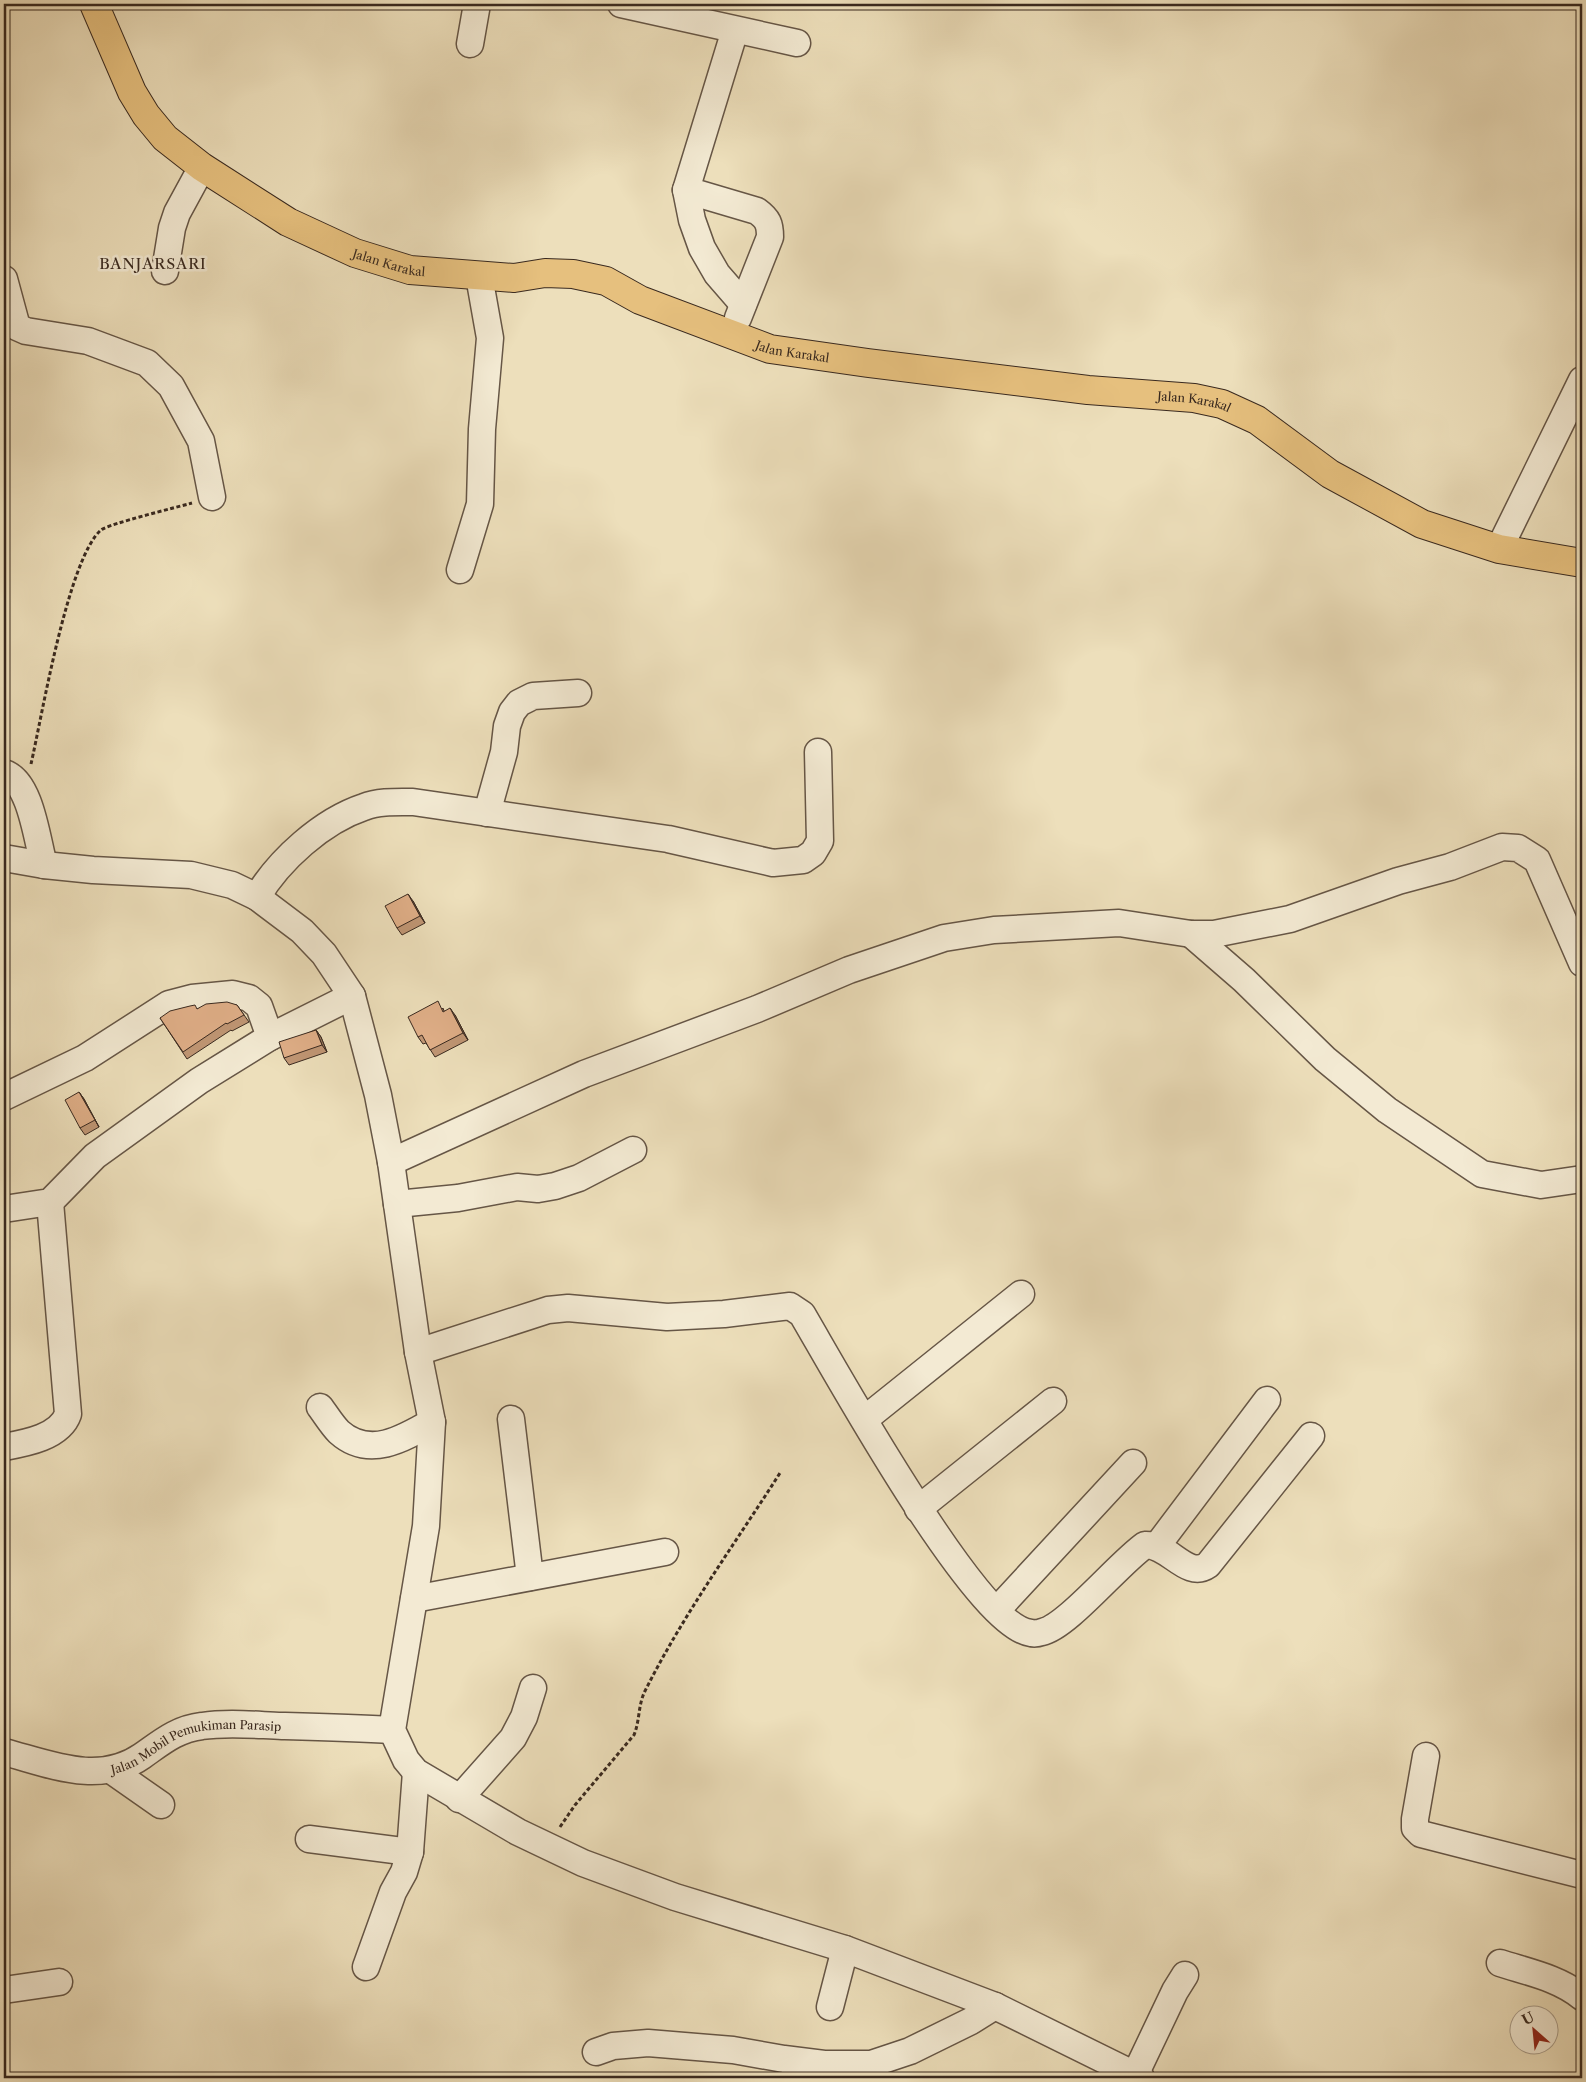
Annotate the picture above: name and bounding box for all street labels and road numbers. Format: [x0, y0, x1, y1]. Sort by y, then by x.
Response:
street label: Jalan Karakal [349, 245, 426, 279]
street label: Jalan Karakal [752, 336, 831, 365]
street label: Jalan Karakal [1155, 388, 1234, 415]
street label: Jalan Mobil Pemukiman Parasip [107, 1716, 282, 1777]

